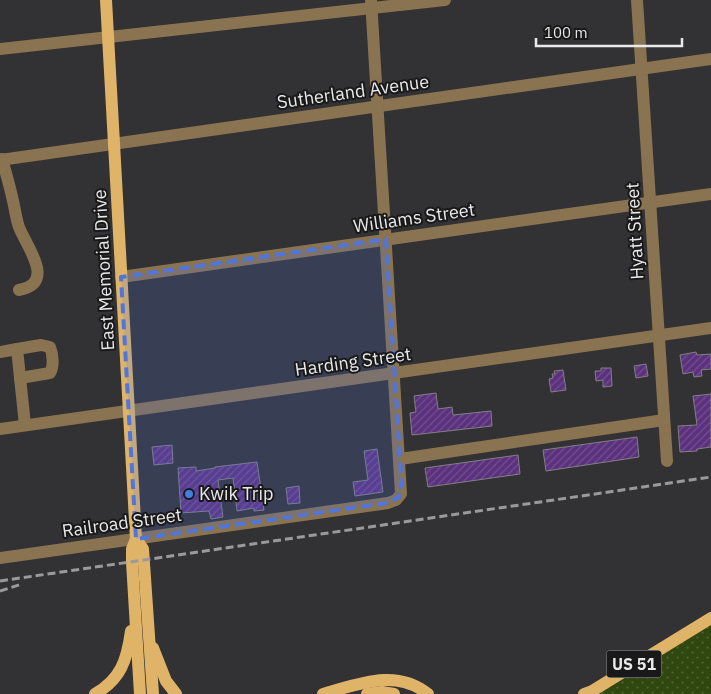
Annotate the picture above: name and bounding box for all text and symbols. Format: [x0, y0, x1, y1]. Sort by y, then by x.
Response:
scale bar [536, 15, 682, 47]
text: 100 m [544, 23, 588, 42]
street label: Sutherland Avenue [275, 69, 431, 114]
street label: Hyatt Street [620, 182, 649, 280]
street label: East Memorial Drive [88, 189, 119, 351]
street label: Williams Street [352, 198, 476, 237]
street label: Harding Street [293, 342, 413, 381]
place label: Kwik Trip [199, 482, 273, 505]
marker: Kwik Trip [183, 488, 195, 500]
street label: Railroad Street [61, 503, 183, 542]
road number: US 51 [606, 651, 662, 678]

